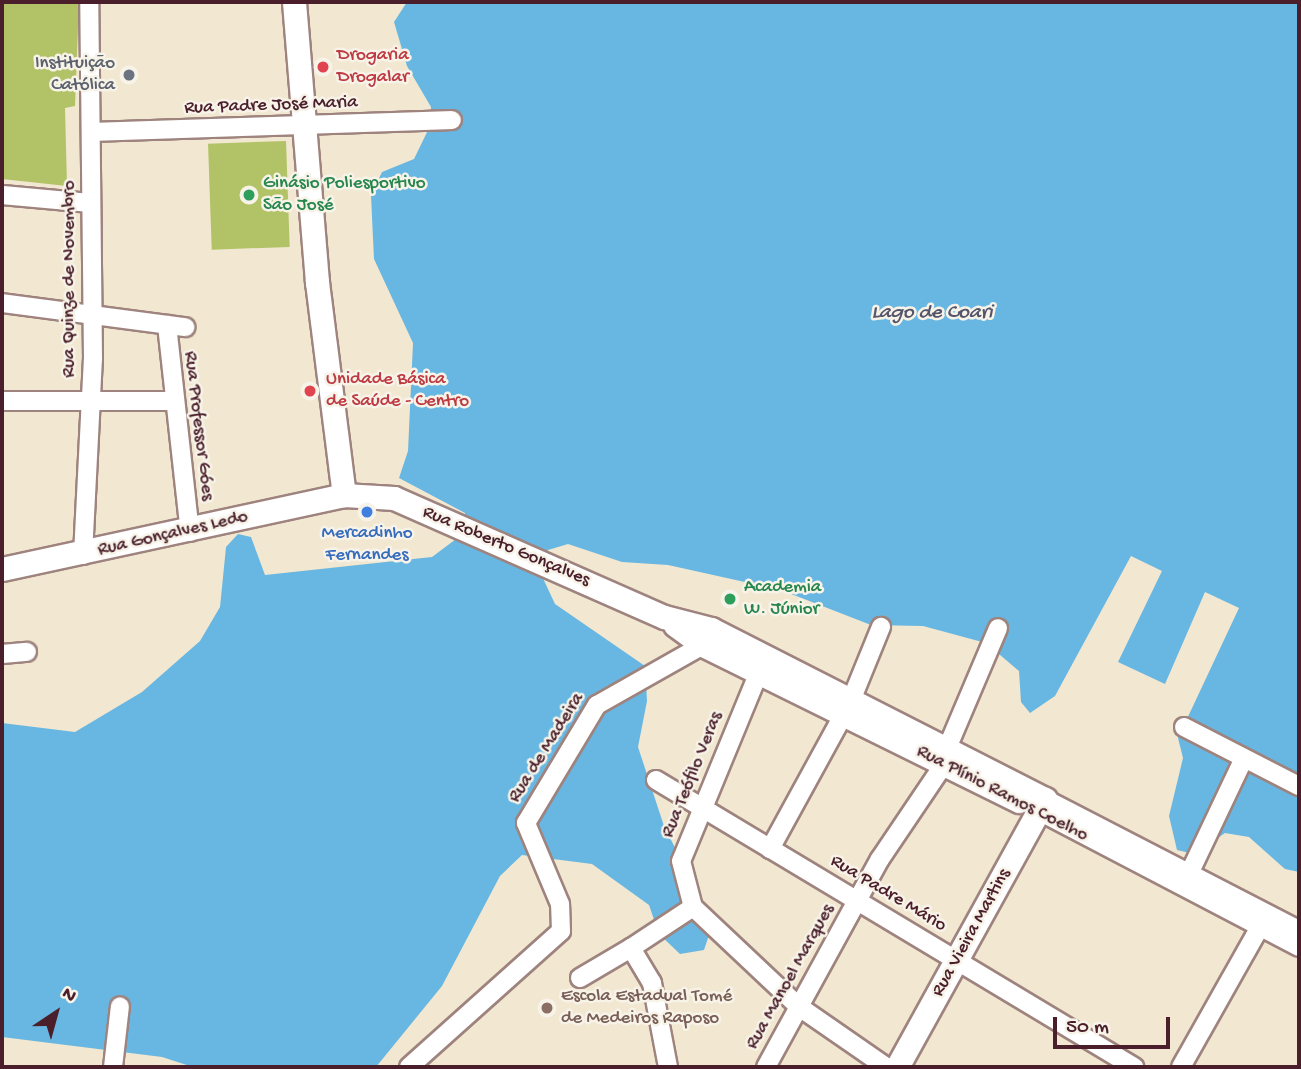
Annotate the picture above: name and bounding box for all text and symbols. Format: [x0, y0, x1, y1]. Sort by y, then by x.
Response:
place label: Drogaria Drogalar [337, 45, 409, 89]
place label: Instituição Católica [35, 53, 115, 97]
marker: Drogaria Drogalar [315, 59, 331, 75]
marker: Instituição Católica [121, 67, 137, 83]
street label: Rua Padre José Maria [184, 92, 358, 120]
place label: Ginásio Poliesportivo São José [263, 173, 426, 217]
street label: Rua Quinze de Novembro [59, 180, 81, 378]
marker: Ginásio Poliesportivo São José [241, 187, 257, 203]
water label: Lago de Coari [871, 301, 993, 327]
street label: Rua Professor Góes [178, 350, 218, 502]
place label: Unidade Básica de Saúde - Centro [326, 369, 469, 413]
marker: Unidade Básica de Saúde - Centro [300, 381, 320, 401]
street label: Rua Roberto Gonçalves [419, 501, 593, 593]
marker: Mercadinho Fernandes [359, 504, 375, 520]
street label: Rua Gonçalves Ledo [96, 506, 250, 562]
place label: Mercadinho Fernandes [321, 523, 413, 567]
place label: Academia W. Júnior [744, 577, 821, 621]
marker: Academia W. Júnior [722, 591, 738, 607]
street label: Rua de Madeira [504, 689, 590, 807]
street label: Rua Teófilo Veras [657, 709, 729, 841]
street label: Rua Plínio Ramos Coelho [912, 741, 1092, 847]
street label: Rua Padre Mário [826, 850, 950, 938]
street label: Rua Vieira Martins [927, 865, 1017, 1001]
street label: Rua Manoel Marques [742, 900, 840, 1054]
north arrow [21, 978, 91, 1048]
text: N [57, 983, 80, 1009]
place label: Escola Estadual Tomé de Medeiros Raposo [561, 986, 732, 1030]
marker: Escola Estadual Tomé de Medeiros Raposo [539, 1000, 555, 1016]
scale bar [1056, 1002, 1173, 1046]
text: 50 m [1066, 1016, 1109, 1041]

